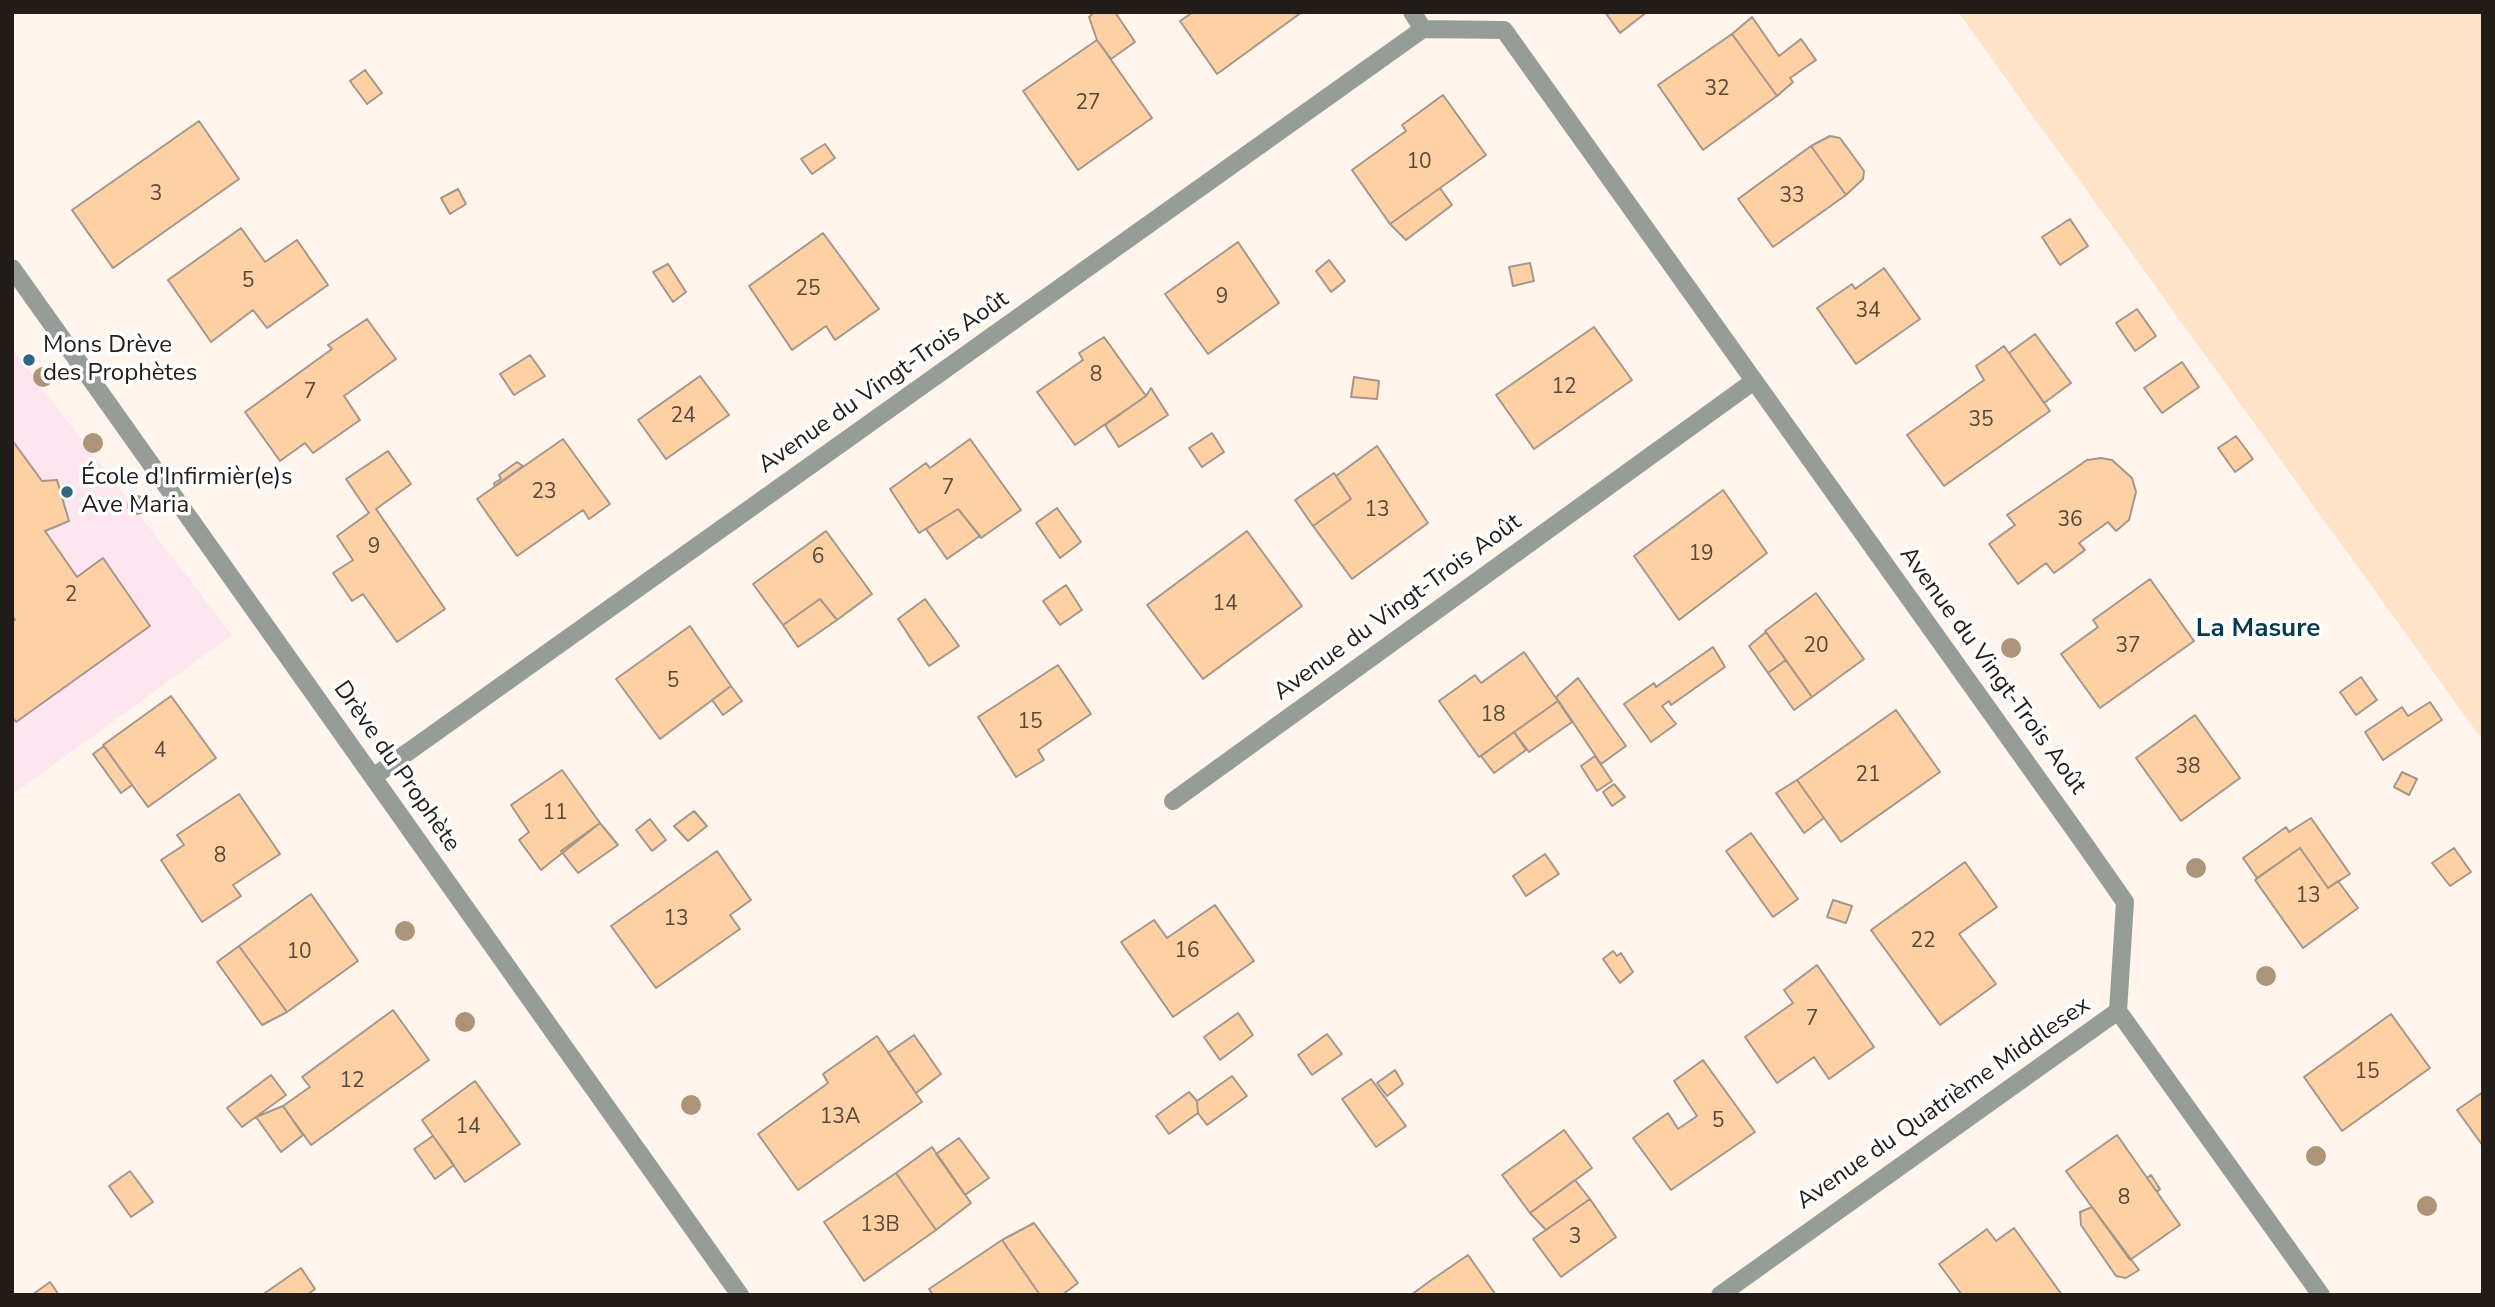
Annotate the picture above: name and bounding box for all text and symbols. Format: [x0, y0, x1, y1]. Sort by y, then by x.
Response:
house number: 32 [1704, 77, 1730, 103]
house number: 27 [1075, 91, 1101, 117]
house number: 10 [1406, 150, 1432, 176]
house number: 3 [150, 182, 162, 208]
house number: 33 [1779, 184, 1805, 210]
house number: 5 [242, 269, 254, 295]
house number: 25 [795, 277, 821, 303]
house number: 9 [1216, 285, 1228, 311]
street label: Avenue du Vingt-Trois Août [753, 286, 1015, 480]
house number: 34 [1855, 299, 1881, 325]
place label: Mons Drève des Prophètes [43, 332, 197, 388]
marker: Mons Drève des Prophètes [21, 352, 37, 368]
house number: 8 [1090, 363, 1102, 389]
house number: 12 [1551, 375, 1577, 401]
house number: 7 [304, 380, 316, 406]
house number: 24 [670, 404, 696, 430]
house number: 35 [1968, 408, 1994, 434]
place label: École d'Infirmièr(e)s Ave Maria [81, 464, 293, 520]
house number: 7 [942, 476, 954, 502]
house number: 23 [531, 480, 557, 506]
marker: École d'Infirmièr(e)s Ave Maria [59, 484, 75, 500]
house number: 13 [1364, 498, 1390, 524]
house number: 36 [2057, 508, 2083, 534]
street label: Avenue du Vingt-Trois Août [1269, 509, 1527, 707]
house number: 9 [368, 535, 380, 561]
house number: 19 [1688, 542, 1714, 568]
street label: Avenue du Vingt-Trois Août [1893, 542, 2091, 800]
house number: 6 [812, 545, 824, 571]
house number: 2 [65, 583, 77, 609]
house number: 14 [1212, 592, 1238, 618]
district label: La Masure [2196, 614, 2320, 646]
house number: 20 [1803, 634, 1829, 660]
house number: 37 [2115, 634, 2141, 660]
house number: 5 [667, 669, 679, 695]
street label: Drève du Prophète [326, 676, 466, 858]
house number: 18 [1480, 703, 1506, 729]
house number: 15 [1017, 710, 1043, 736]
house number: 4 [154, 739, 166, 765]
house number: 38 [2175, 755, 2201, 781]
house number: 21 [1855, 763, 1881, 789]
house number: 11 [542, 801, 568, 827]
house number: 8 [214, 844, 226, 870]
house number: 13 [2295, 884, 2321, 910]
house number: 13 [663, 907, 689, 933]
house number: 22 [1910, 929, 1936, 955]
house number: 16 [1174, 939, 1200, 965]
house number: 10 [286, 940, 312, 966]
street label: Avenue du Quatrième Middlesex [1792, 991, 2096, 1217]
house number: 7 [1806, 1007, 1818, 1033]
house number: 15 [2354, 1060, 2380, 1086]
house number: 12 [339, 1069, 365, 1095]
house number: 13A [820, 1105, 860, 1131]
house number: 5 [1712, 1109, 1724, 1135]
house number: 14 [455, 1115, 481, 1141]
house number: 8 [2118, 1186, 2130, 1212]
house number: 13B [860, 1213, 900, 1239]
house number: 3 [1569, 1225, 1581, 1251]

